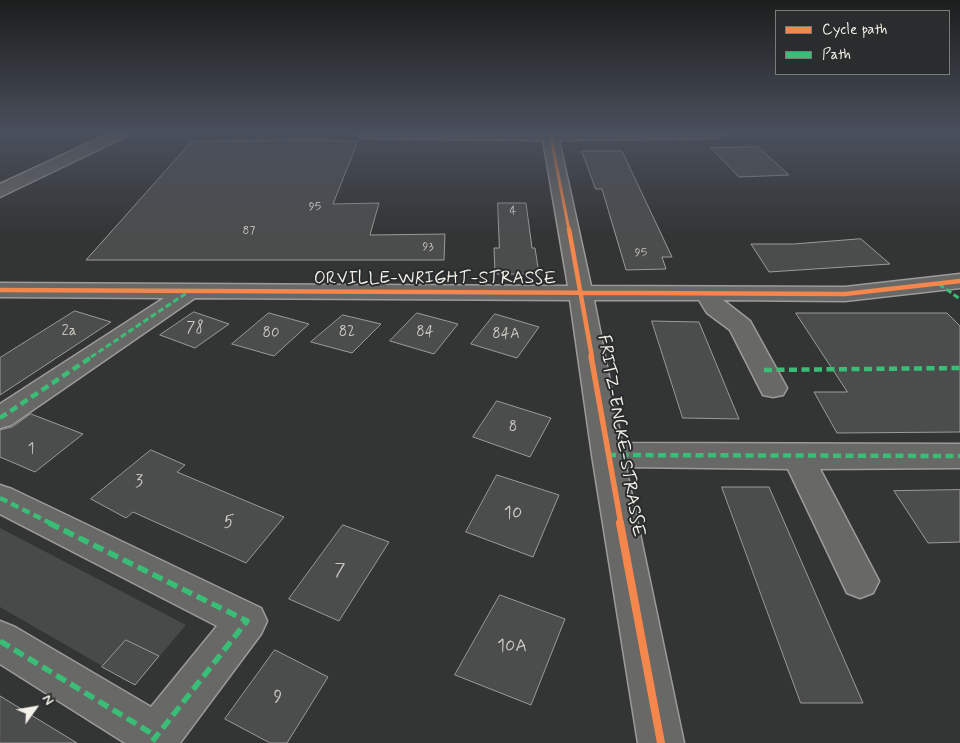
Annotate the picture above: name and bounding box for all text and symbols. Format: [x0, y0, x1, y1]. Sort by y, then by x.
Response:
legend [775, 10, 950, 75]
text: Cycle path [822, 20, 887, 40]
text: Path [822, 45, 851, 65]
house number: 95 [309, 200, 321, 214]
house number: 4 [510, 204, 516, 218]
house number: 87 [243, 224, 255, 238]
house number: 93 [423, 240, 433, 254]
house number: 95 [635, 246, 647, 260]
street label: ORVILLE-WRIGHT-STRASSE [314, 268, 556, 290]
house number: 78 [186, 320, 204, 338]
house number: 2a [61, 323, 77, 341]
house number: 82 [339, 324, 355, 342]
house number: 84 [416, 324, 434, 342]
house number: 80 [262, 325, 280, 343]
house number: 84A [492, 326, 520, 344]
street label: FRITZ-ENCKE-STRASSE [592, 333, 648, 539]
house number: 8 [509, 419, 517, 437]
house number: 1 [28, 441, 34, 459]
house number: 3 [135, 471, 143, 493]
house number: 10 [504, 503, 522, 525]
house number: 5 [224, 512, 234, 534]
house number: 7 [335, 560, 345, 582]
house number: 10A [497, 636, 527, 658]
north arrow [10, 683, 60, 733]
house number: 9 [274, 687, 282, 709]
text: N [38, 691, 58, 709]

